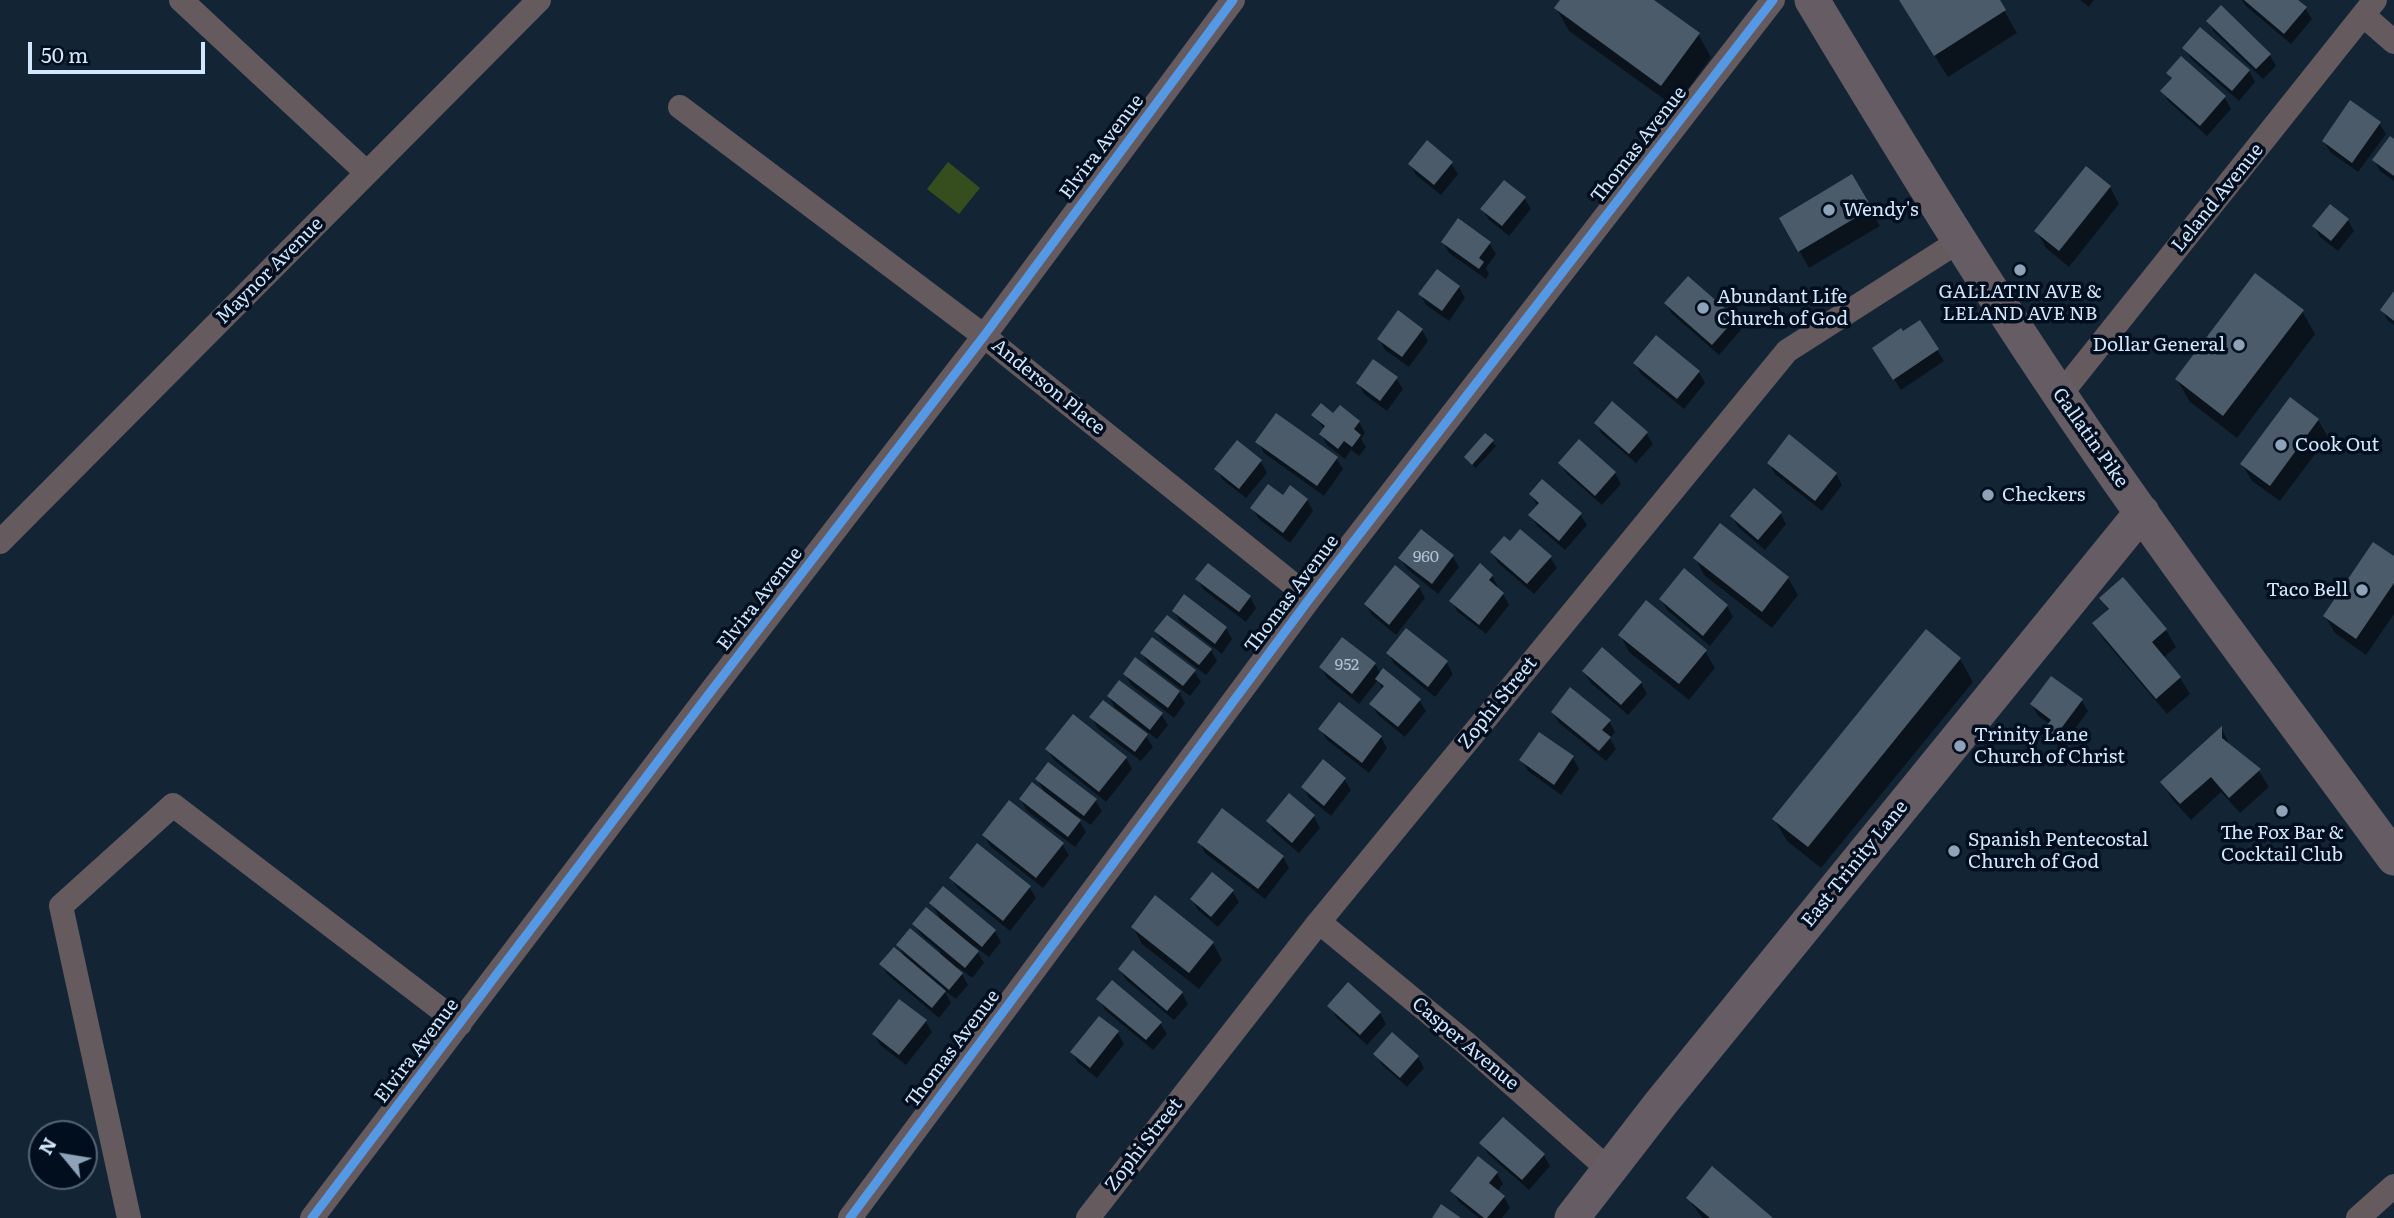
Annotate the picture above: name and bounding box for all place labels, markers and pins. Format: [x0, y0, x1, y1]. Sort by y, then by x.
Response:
place label: Wendy's [1843, 199, 1919, 221]
marker: Wendy's [1821, 202, 1837, 218]
marker: GALLATIN AVE & LELAND AVE NB [2012, 262, 2028, 278]
place label: GALLATIN AVE & LELAND AVE NB [1938, 281, 2102, 325]
place label: Abundant Life Church of God [1717, 286, 1848, 330]
marker: Abundant Life Church of God [1695, 300, 1711, 316]
place label: Dollar General [2092, 334, 2225, 356]
marker: Dollar General [2231, 337, 2247, 353]
place label: Cook Out [2295, 434, 2379, 456]
marker: Cook Out [2273, 437, 2289, 453]
place label: Checkers [2002, 484, 2085, 506]
marker: Checkers [1980, 487, 1996, 503]
place label: Taco Bell [2266, 579, 2348, 601]
marker: Taco Bell [2354, 582, 2370, 598]
place label: Trinity Lane Church of Christ [1974, 724, 2125, 768]
marker: Trinity Lane Church of Christ [1952, 738, 1968, 754]
marker: The Fox Bar & Cocktail Club [2274, 803, 2290, 819]
place label: The Fox Bar & Cocktail Club [2220, 822, 2344, 866]
place label: Spanish Pentecostal Church of God [1968, 829, 2148, 873]
marker: Spanish Pentecostal Church of God [1946, 843, 1962, 859]

